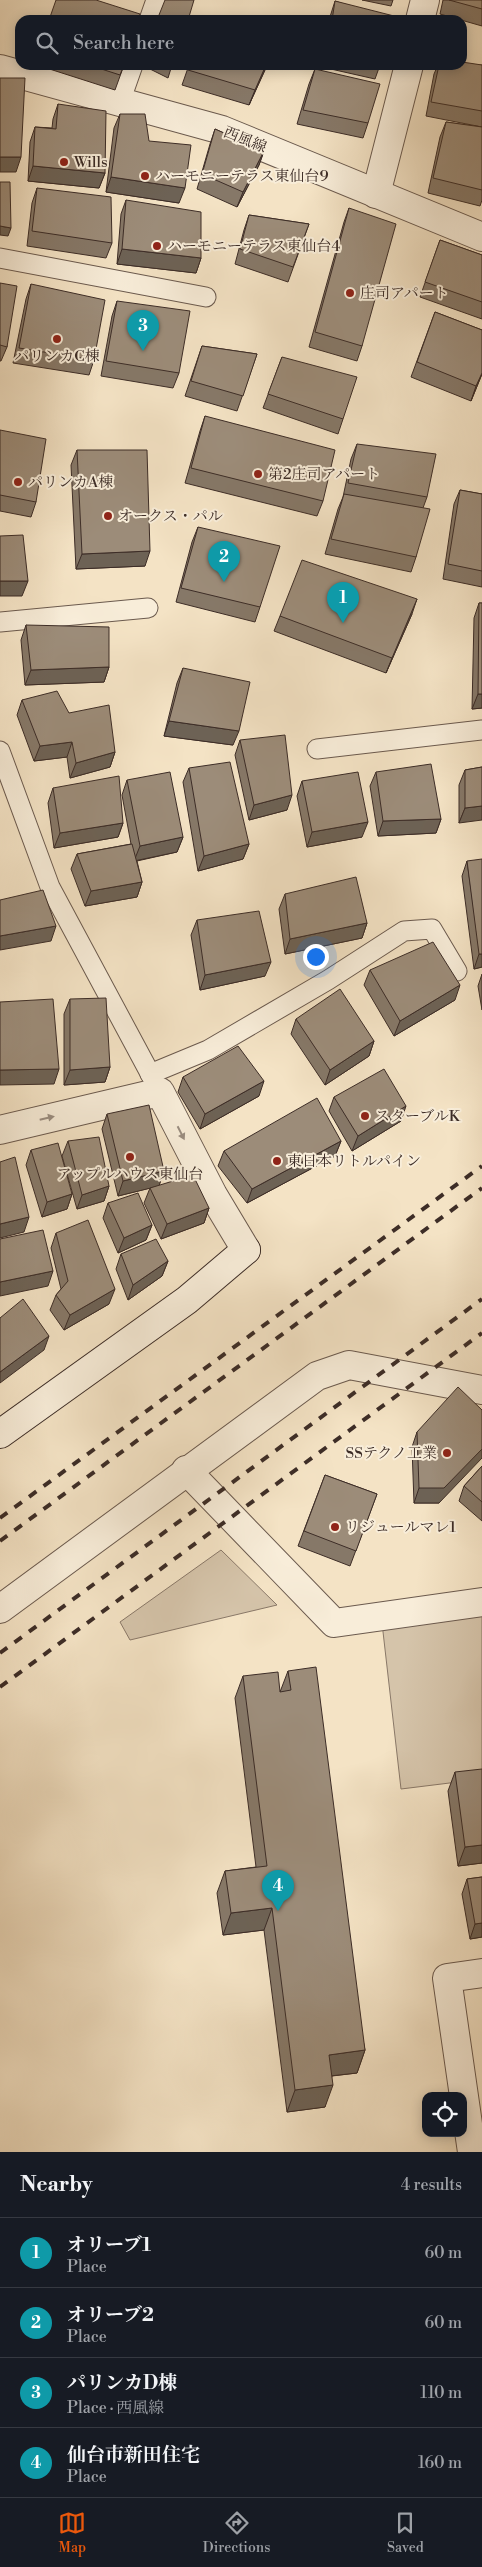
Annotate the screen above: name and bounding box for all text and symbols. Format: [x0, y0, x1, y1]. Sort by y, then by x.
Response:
search box [15, 15, 467, 70]
icon: search [33, 29, 61, 57]
text: Search here [73, 31, 174, 55]
street label: 西風線 [221, 123, 269, 157]
place label: Wills [73, 153, 107, 172]
marker: Wills [58, 156, 70, 168]
place label: ハーモニーテラス東仙台9 [155, 167, 329, 186]
marker: ハーモニーテラス東仙台9 [139, 170, 151, 182]
place label: ハーモニーテラス東仙台4 [167, 237, 341, 256]
marker: ハーモニーテラス東仙台4 [151, 240, 163, 252]
place label: 庄司アパート [360, 284, 449, 303]
marker: 庄司アパート [344, 287, 356, 299]
pin: 3 [127, 310, 159, 351]
marker: パリンカC棟 [51, 333, 63, 345]
place label: パリンカC棟 [14, 347, 100, 366]
place label: 第2庄司アパート [268, 465, 380, 484]
marker: 第2庄司アパート [252, 468, 264, 480]
place label: パリンカA棟 [28, 473, 113, 492]
marker: パリンカA棟 [12, 476, 24, 488]
place label: オークス・パル [118, 507, 223, 526]
marker: オークス・パル [102, 510, 114, 522]
pin: 2 [208, 541, 240, 582]
pin: 1 [327, 582, 359, 623]
your location [303, 944, 329, 970]
place label: スターブルK [375, 1107, 461, 1126]
marker: スターブルK [359, 1110, 371, 1122]
one-way arrow [40, 1114, 55, 1122]
one-way arrow [177, 1126, 185, 1141]
marker: アップルハウス東仙台 [124, 1151, 136, 1163]
place label: 東日本リトルパイン [287, 1152, 421, 1171]
marker: 東日本リトルパイン [271, 1155, 283, 1167]
place label: アップルハウス東仙台 [57, 1165, 203, 1184]
place label: SSテクノ工業 [346, 1444, 437, 1463]
marker: SSテクノ工業 [441, 1447, 453, 1459]
place label: リジュールマレ1 [345, 1518, 456, 1537]
marker: リジュールマレ1 [329, 1521, 341, 1533]
pin: 4 [262, 1870, 294, 1911]
map controls [422, 2092, 467, 2137]
button: locate [422, 2092, 467, 2137]
text: Nearby [20, 2172, 93, 2198]
text: 4 results [401, 2175, 462, 2195]
text: オリーブ1 [67, 2233, 151, 2257]
text: 1 [32, 2243, 40, 2263]
text: 60 m [424, 2243, 462, 2263]
text: Place [67, 2257, 107, 2277]
text: オリーブ2 [67, 2303, 154, 2327]
text: 2 [31, 2313, 41, 2333]
text: 60 m [424, 2313, 462, 2333]
text: Place [67, 2327, 107, 2347]
text: パリンカD棟 [67, 2371, 177, 2395]
text: 3 [31, 2383, 41, 2403]
text: 110 m [420, 2383, 462, 2403]
text: Place · 西風線 [67, 2398, 164, 2418]
text: 仙台市新田住宅 [67, 2443, 200, 2467]
text: 4 [31, 2453, 41, 2473]
text: 160 m [418, 2453, 462, 2473]
text: Place [67, 2467, 107, 2487]
tab: Map [58, 2509, 86, 2557]
tab: Directions [203, 2509, 270, 2557]
tab: Saved [387, 2509, 424, 2557]

